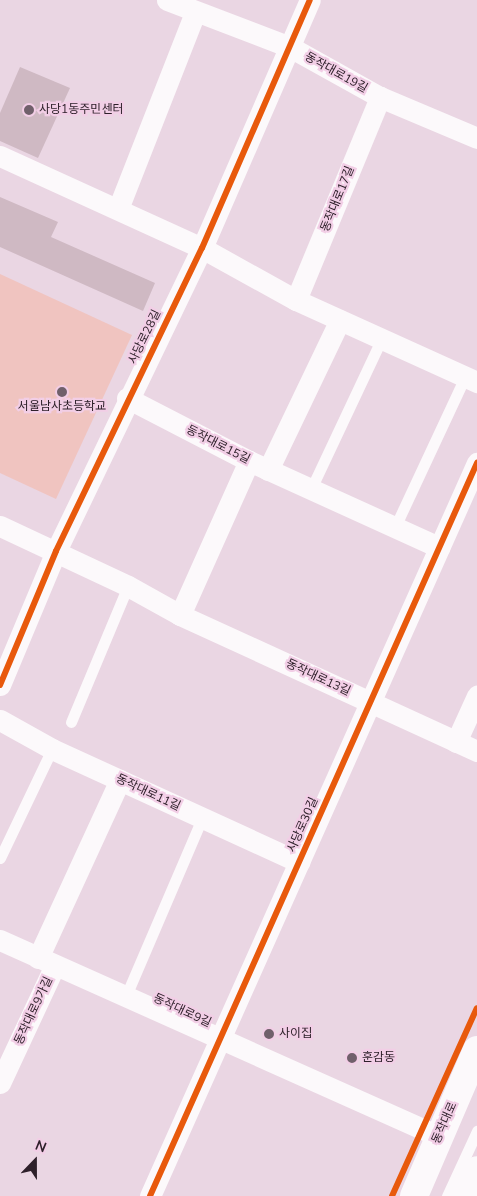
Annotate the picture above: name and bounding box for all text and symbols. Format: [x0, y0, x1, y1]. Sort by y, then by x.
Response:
street label: 동작대로19길 [302, 50, 370, 96]
place label: 사당1동주민센터 [39, 103, 123, 117]
marker: 사당1동주민센터 [23, 104, 35, 116]
street label: 동작대로17길 [318, 164, 358, 234]
street label: 사당로28길 [126, 308, 164, 366]
marker: 서울남사초등학교 [56, 386, 68, 398]
place label: 서울남사초등학교 [18, 400, 106, 414]
street label: 동작대로15길 [184, 423, 252, 467]
street label: 동작대로13길 [283, 657, 353, 699]
street label: 동작대로11길 [113, 772, 183, 814]
street label: 사당로30길 [285, 795, 321, 855]
street label: 동작대로9가길 [12, 975, 56, 1047]
street label: 동작대로9길 [151, 991, 213, 1031]
place label: 사이집 [279, 1027, 312, 1041]
marker: 사이집 [263, 1028, 275, 1040]
place label: 훈감동 [362, 1051, 395, 1065]
marker: 훈감동 [346, 1052, 358, 1064]
street label: 동작대로 [429, 1100, 461, 1146]
north arrow [10, 1136, 60, 1186]
text: N [32, 1136, 49, 1157]

